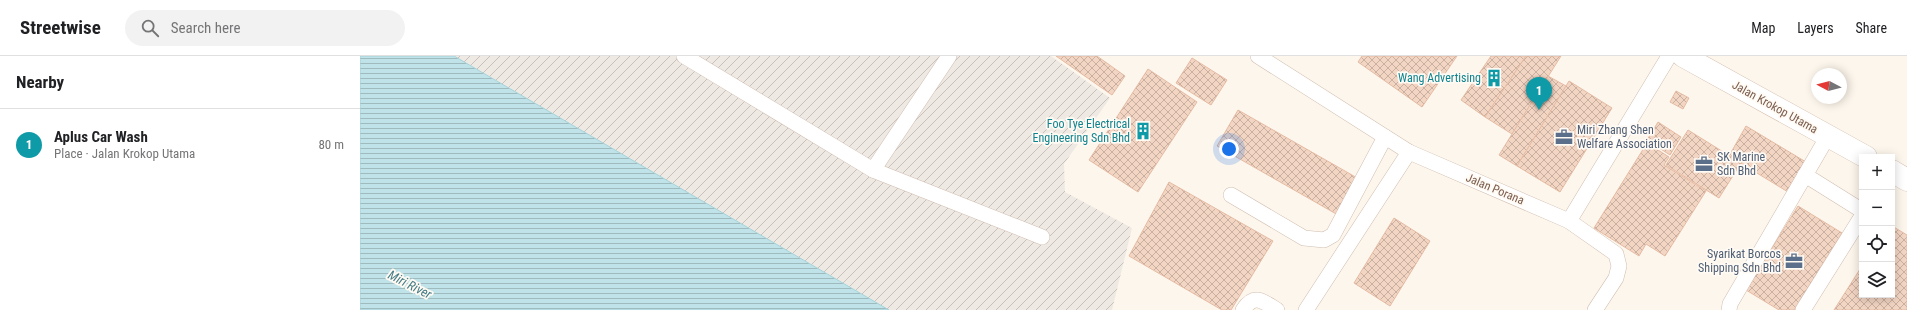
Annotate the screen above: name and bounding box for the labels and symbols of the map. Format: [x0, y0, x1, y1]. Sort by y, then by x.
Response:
building icon: Wang Advertising [1484, 68, 1504, 88]
north arrow [1811, 68, 1847, 104]
place label: Wang Advertising [1398, 71, 1481, 85]
pin: 1 [1526, 77, 1552, 110]
street label: Jalan Krokop Utama [1730, 78, 1820, 136]
place label: Foo Tye Electrical Engineering Sdn Bhd [1033, 117, 1130, 145]
building icon: Foo Tye Electrical Engineering Sdn Bhd [1133, 121, 1153, 141]
place label: Miri Zhang Shen Welfare Association [1577, 123, 1672, 151]
office icon: Miri Zhang Shen Welfare Association [1554, 127, 1574, 147]
your location [1219, 139, 1239, 159]
place label: SK Marine Sdn Bhd [1717, 150, 1766, 178]
office icon: SK Marine Sdn Bhd [1694, 154, 1714, 174]
street label: Jalan Porana [1464, 170, 1526, 208]
place label: Syarikat Borcos Shipping Sdn Bhd [1698, 247, 1781, 275]
office icon: Syarikat Borcos Shipping Sdn Bhd [1784, 251, 1804, 271]
water label: Miri River [386, 267, 435, 302]

